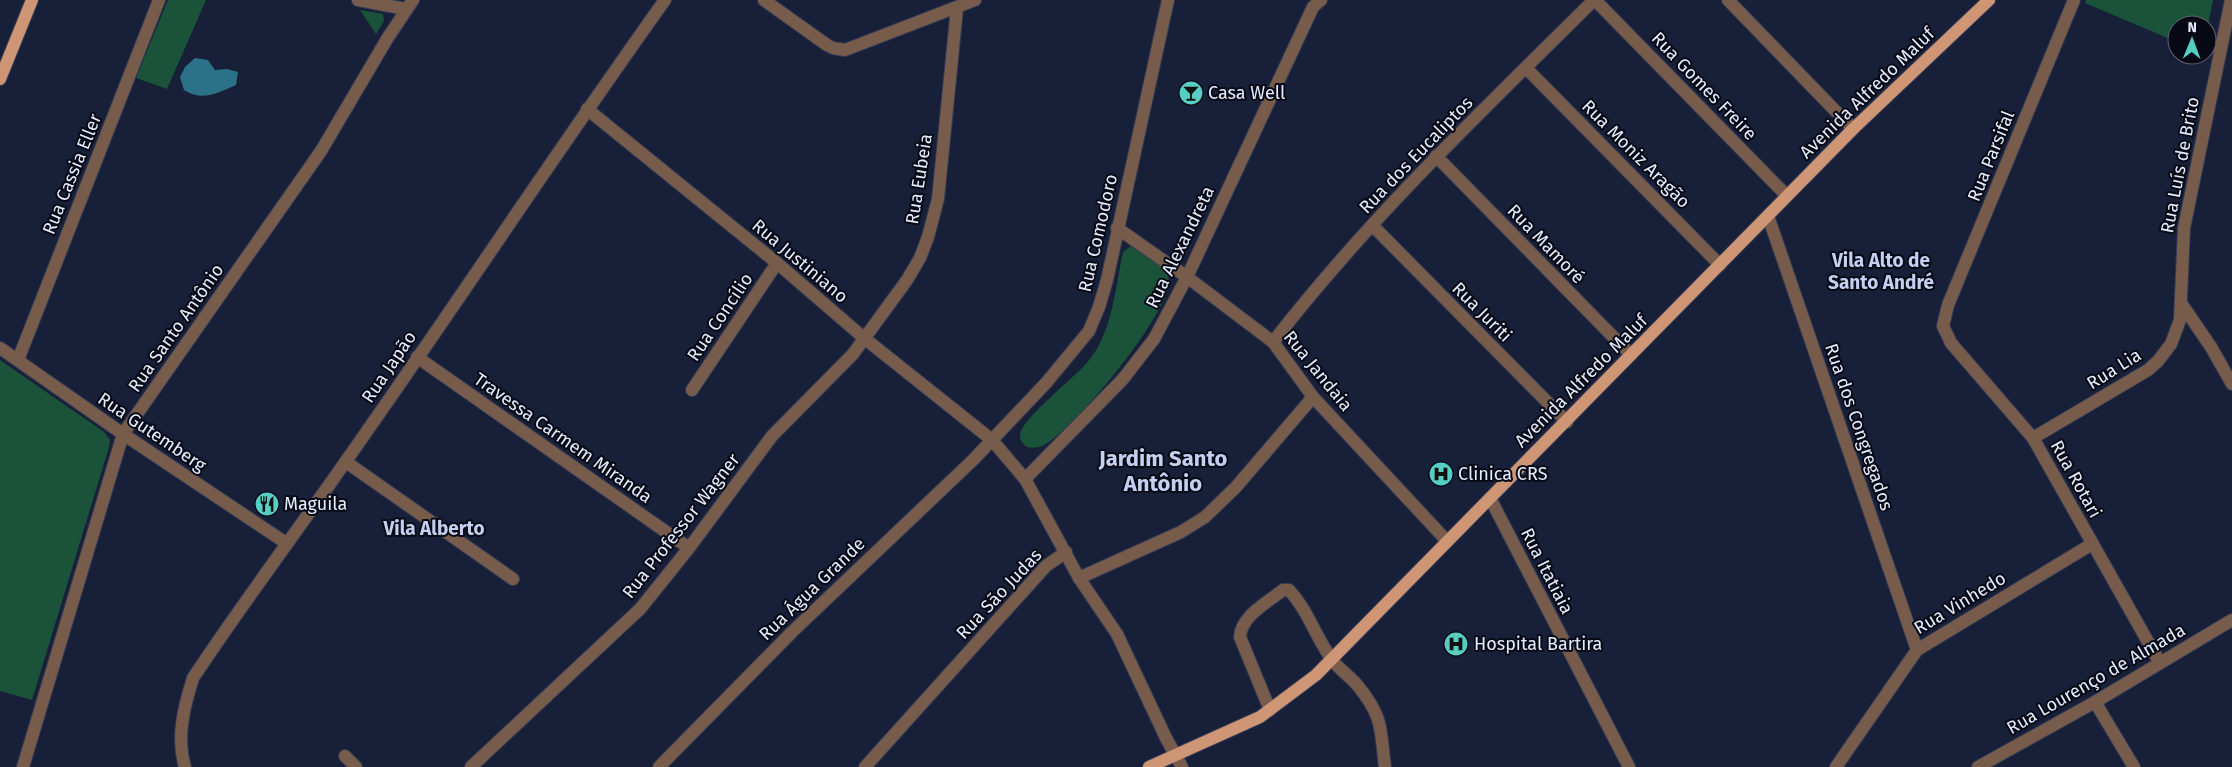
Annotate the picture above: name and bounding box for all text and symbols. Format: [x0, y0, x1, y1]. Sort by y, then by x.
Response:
north arrow [2167, 15, 2217, 65]
text: N [2187, 19, 2197, 36]
street label: Avenida Alfredo Maluf [1795, 22, 1940, 163]
street label: Rua Gomes Freire [1647, 27, 1761, 145]
bar icon: Casa Well [1178, 80, 1204, 106]
place label: Casa Well [1208, 82, 1285, 104]
street label: Rua dos Eucaliptos [1354, 92, 1478, 218]
street label: Rua Moniz Aragão [1577, 95, 1695, 213]
street label: Rua Luís de Brito [2156, 95, 2204, 235]
street label: Rua Parsifal [1963, 107, 2019, 205]
street label: Rua Cassia Eller [38, 110, 106, 238]
street label: Rua Eubeia [901, 132, 937, 226]
street label: Rua Comodoro [1074, 172, 1122, 294]
street label: Rua Alexandreta [1141, 182, 1219, 312]
street label: Rua Mamoré [1503, 200, 1589, 288]
street label: Rua Justiniano [748, 215, 852, 307]
district label: Vila Alto de Santo André [1828, 249, 1934, 294]
street label: Rua Santo Antônio [124, 260, 228, 396]
street label: Rua Concílio [683, 269, 757, 365]
street label: Rua Juriti [1448, 278, 1516, 346]
street label: Avenida Alfredo Maluf [1510, 308, 1654, 452]
street label: Rua Jandaia [1279, 326, 1357, 416]
street label: Rua Japão [357, 327, 421, 407]
street label: Rua dos Congregados [1820, 341, 1898, 513]
street label: Rua Lia [2083, 344, 2145, 394]
street label: Travessa Carmem Miranda [470, 368, 656, 508]
street label: Rua Gutemberg [94, 388, 211, 477]
street label: Rua Rotari [2046, 436, 2106, 522]
district label: Jardim Santo Antônio [1098, 445, 1227, 497]
street label: Rua Professor Wagner [618, 449, 745, 603]
hospital icon: Clinica CRS [1428, 461, 1454, 487]
place label: Clinica CRS [1458, 463, 1548, 485]
restaurant icon: Maguila [254, 491, 280, 517]
place label: Maguila [284, 493, 347, 515]
district label: Vila Alberto [382, 517, 485, 540]
street label: Rua Itatiaia [1516, 524, 1578, 618]
street label: Rua Água Grande [754, 532, 870, 645]
street label: Rua São Judas [952, 544, 1046, 644]
street label: Rua Vinhedo [1910, 567, 2010, 639]
street label: Rua Lourenço de Almada [2003, 619, 2189, 739]
hospital icon: Hospital Bartira [1443, 631, 1469, 657]
place label: Hospital Bartira [1474, 633, 1602, 655]

